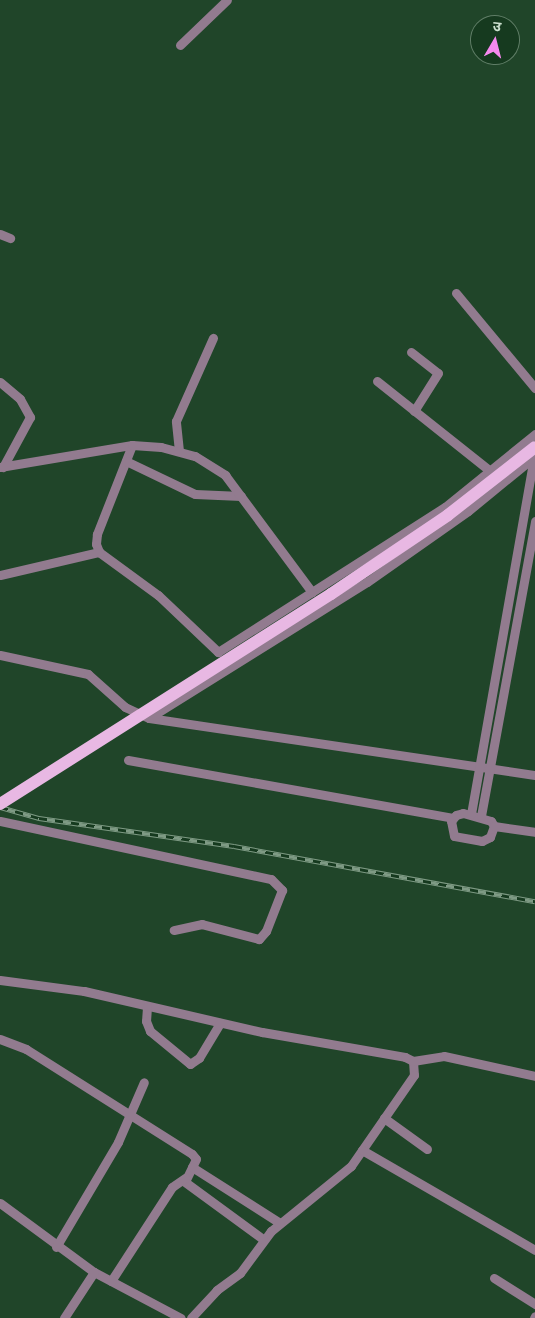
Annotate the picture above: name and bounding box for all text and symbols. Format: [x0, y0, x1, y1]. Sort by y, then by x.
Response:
north arrow [470, 15, 520, 65]
text: उ [492, 18, 502, 35]

